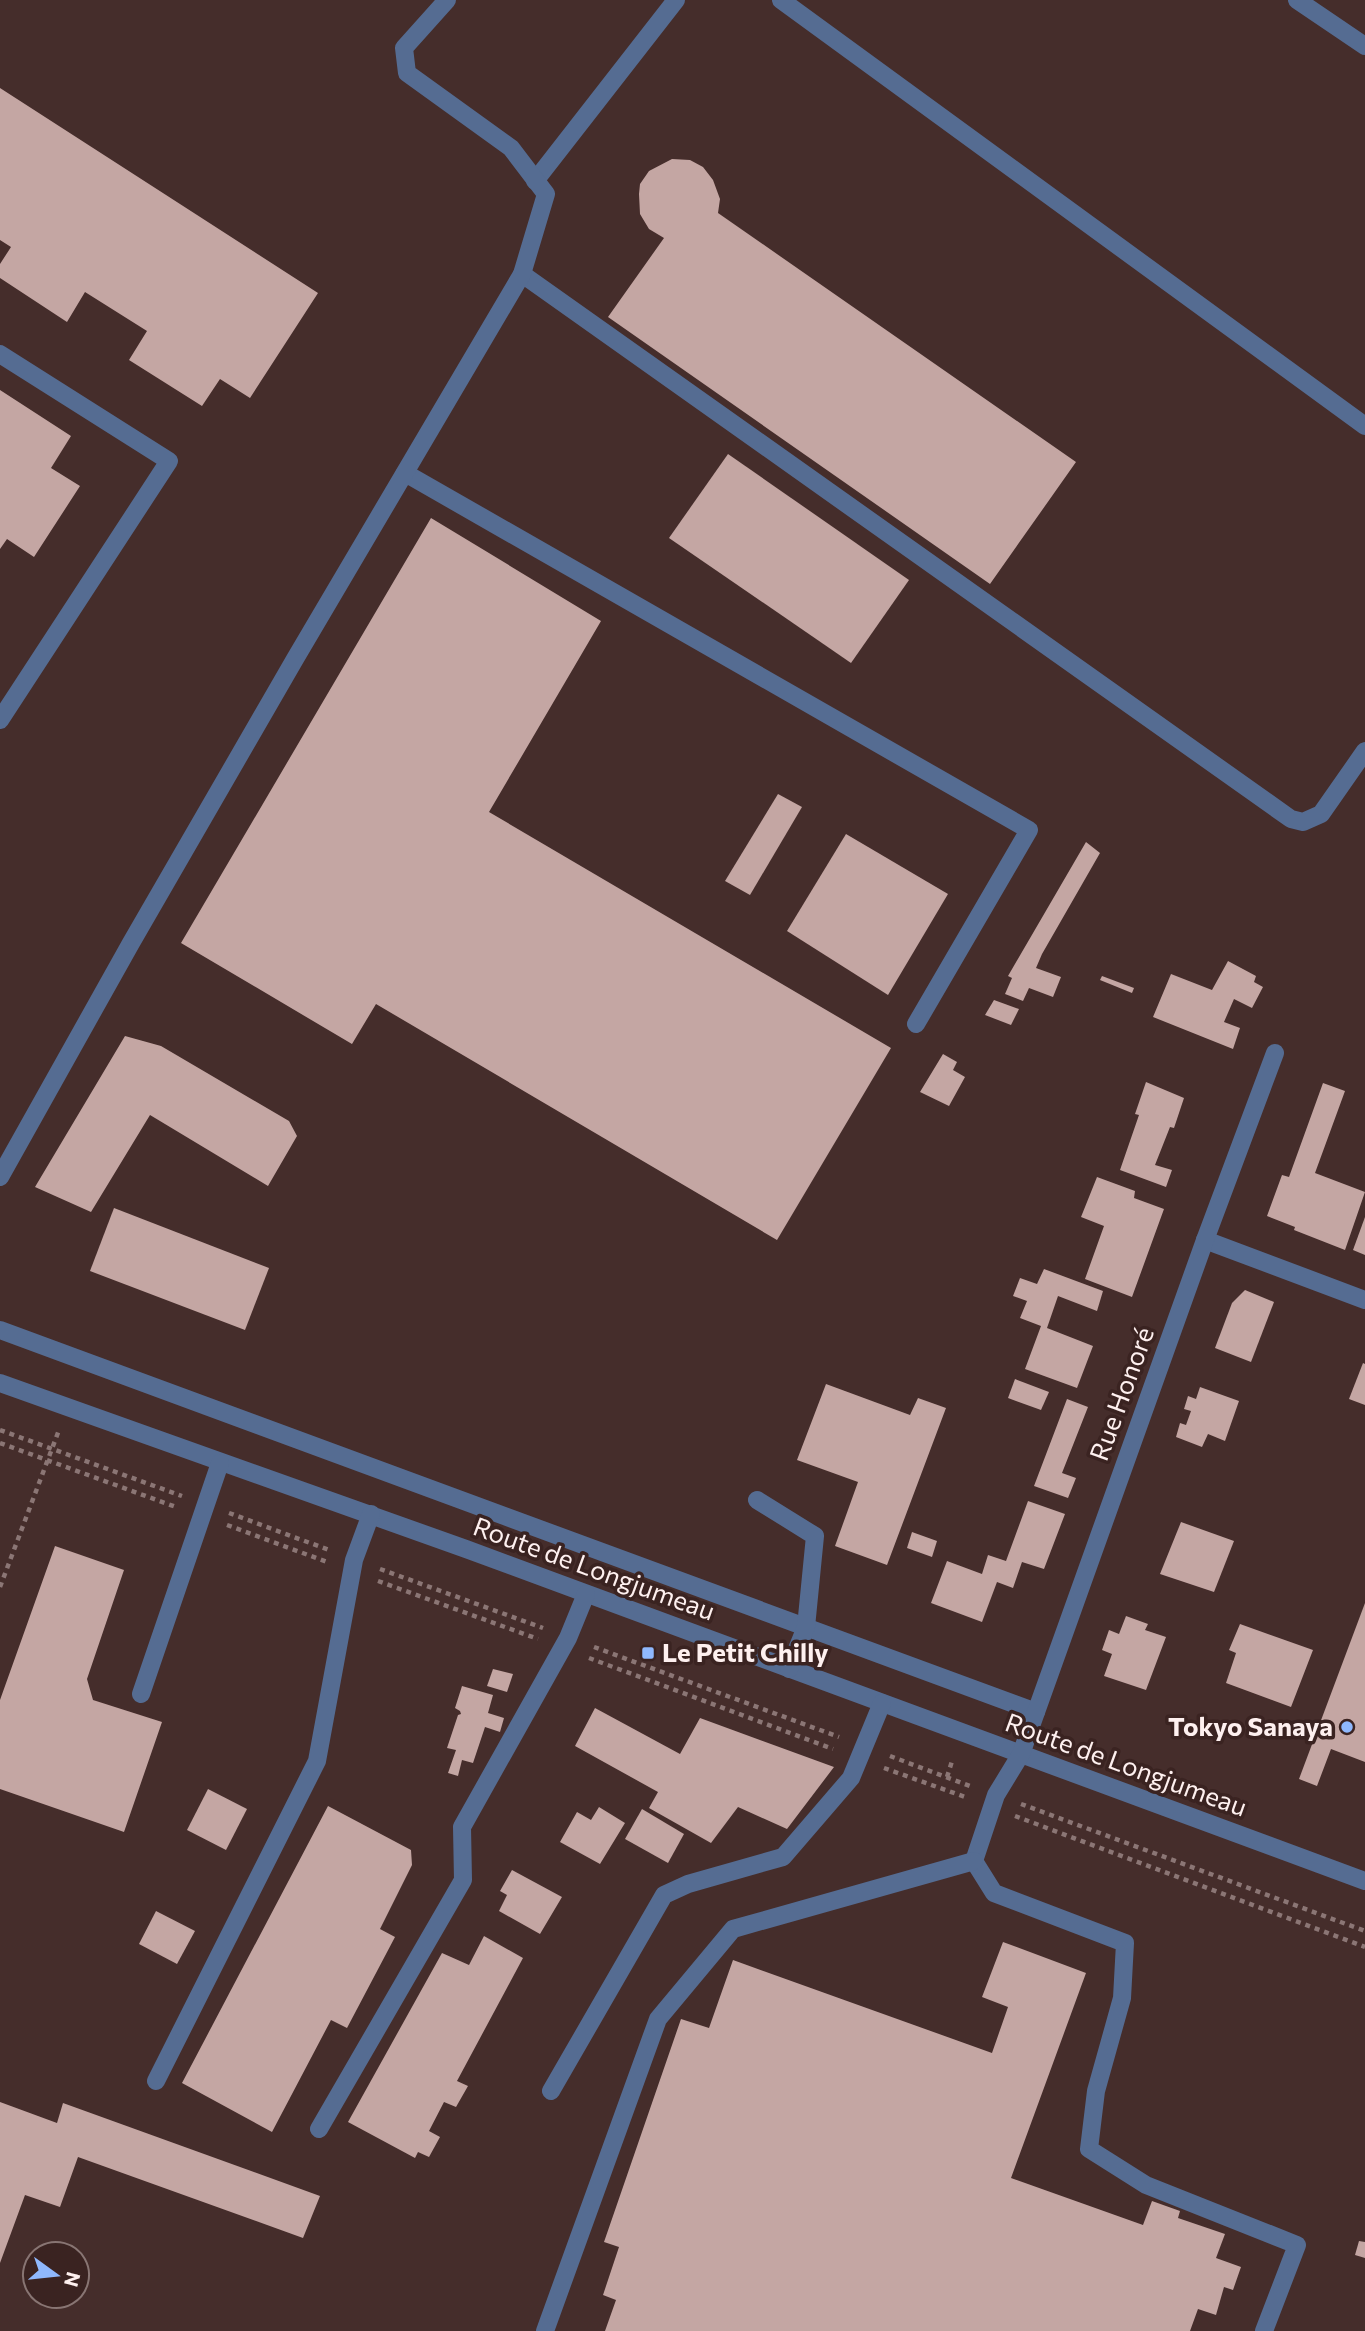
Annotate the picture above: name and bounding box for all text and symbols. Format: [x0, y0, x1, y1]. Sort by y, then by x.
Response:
street label: Rue Honoré [1082, 1323, 1159, 1464]
street label: Route de Longjumeau [470, 1509, 719, 1626]
place label: Le Petit Chilly [662, 1636, 829, 1667]
marker: Le Petit Chilly [640, 1645, 656, 1661]
street label: Route de Longjumeau [1002, 1705, 1251, 1822]
place label: Tokyo Sanaya [1168, 1710, 1333, 1741]
marker: Tokyo Sanaya [1339, 1719, 1355, 1735]
north arrow [21, 2240, 91, 2310]
text: N [60, 2270, 86, 2289]

